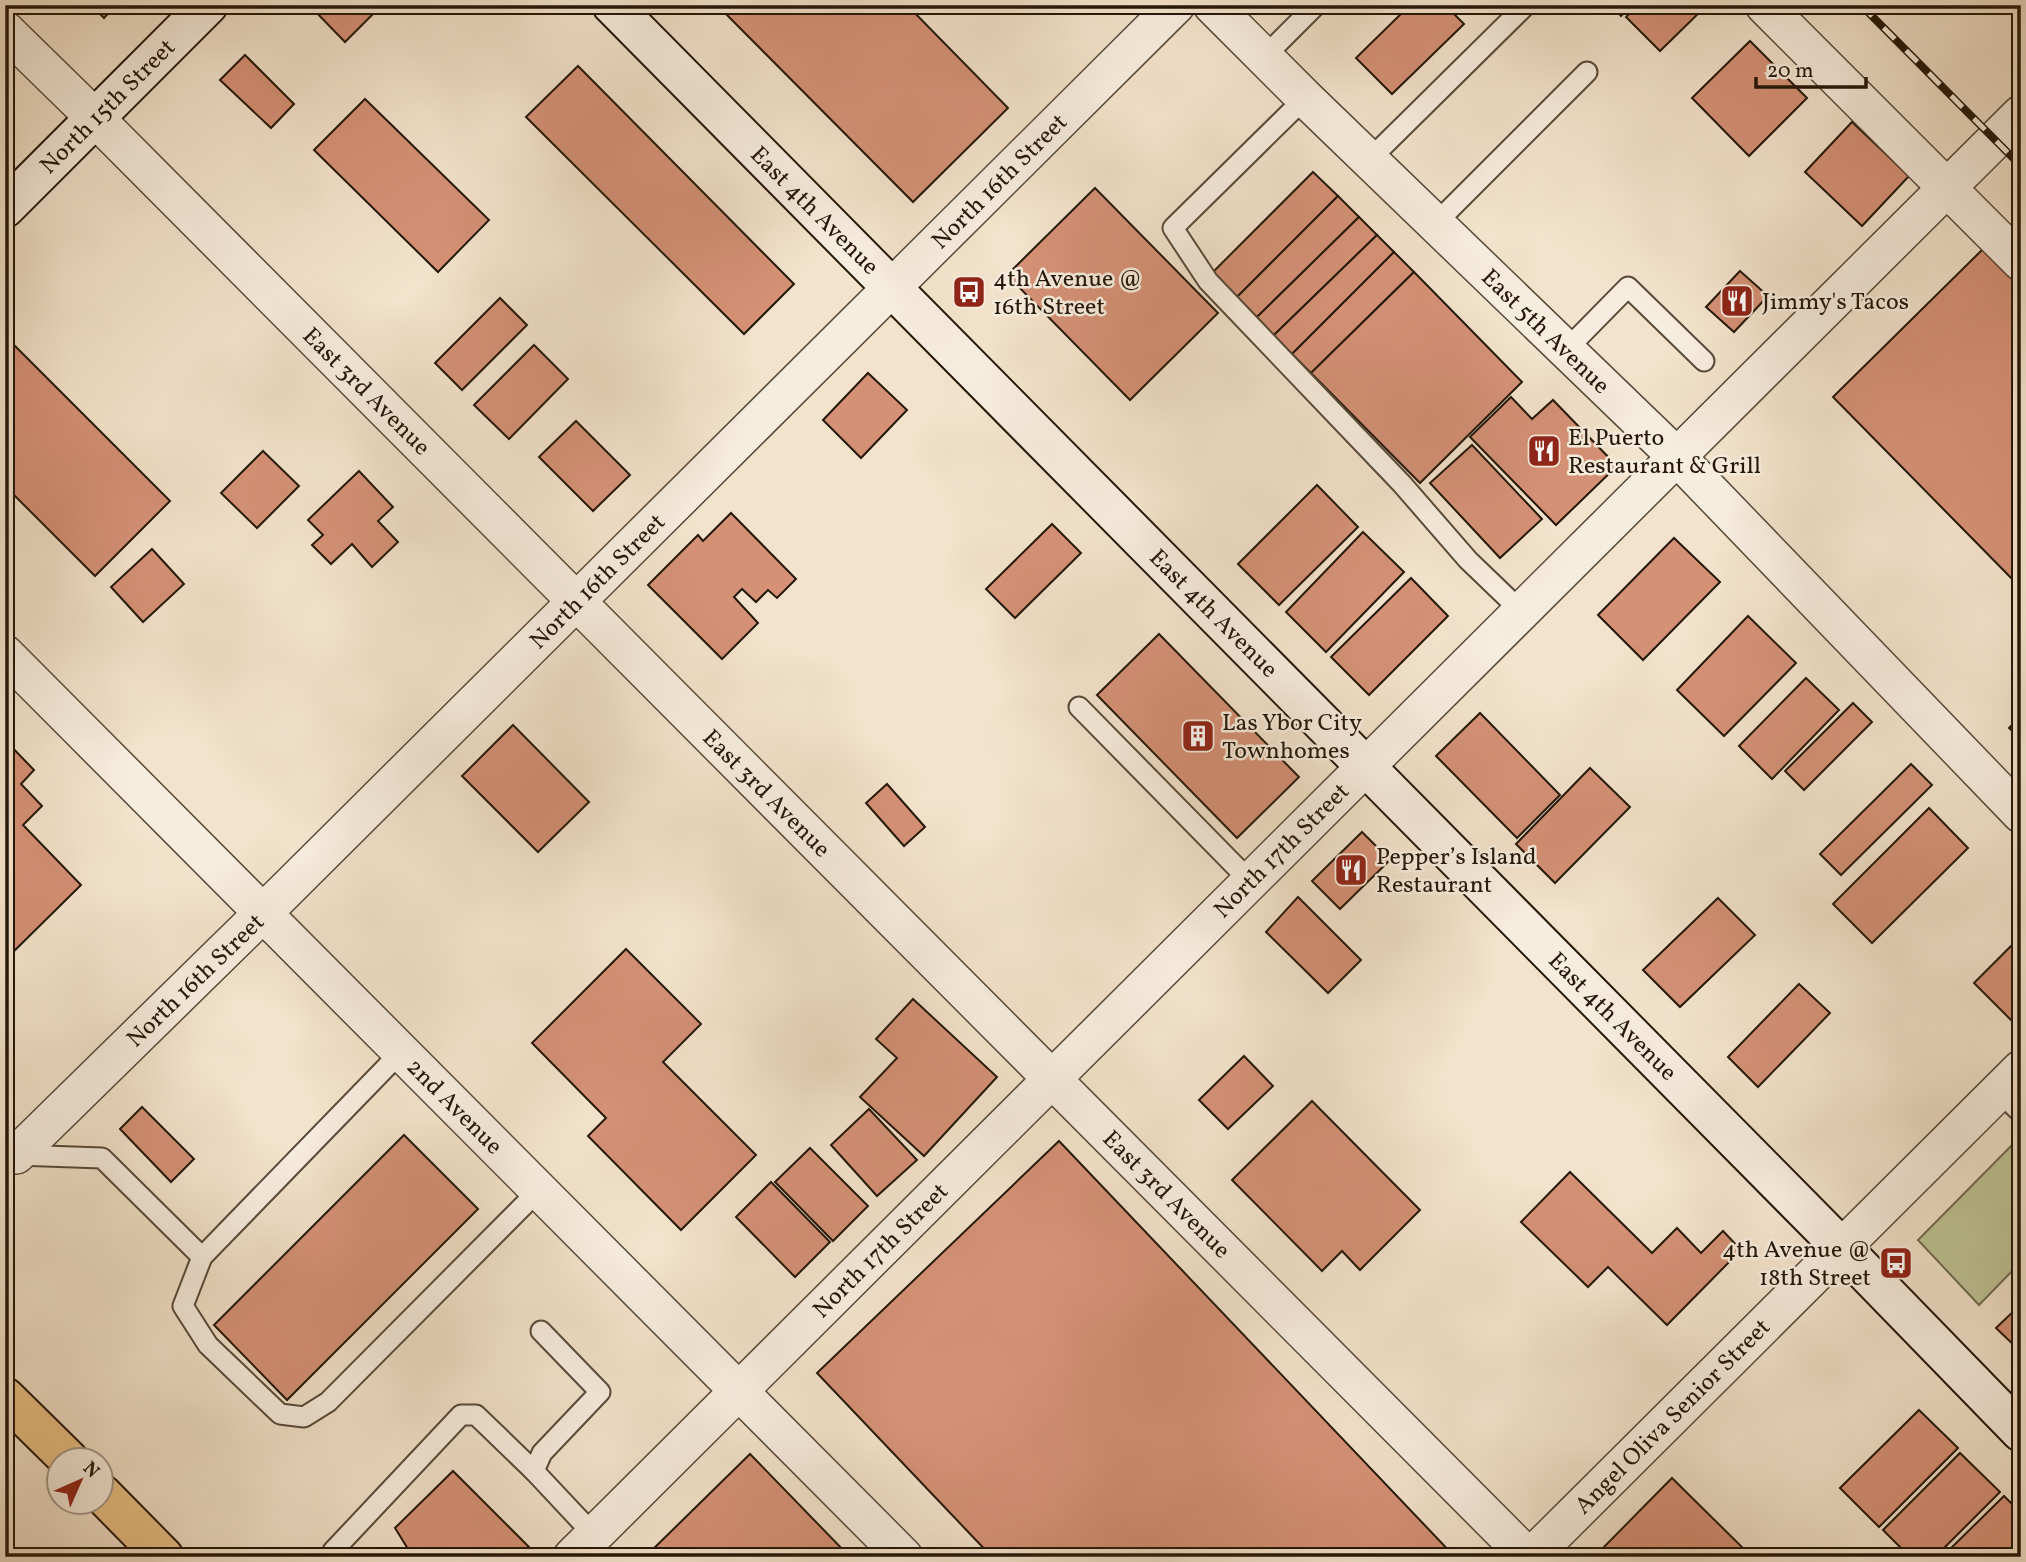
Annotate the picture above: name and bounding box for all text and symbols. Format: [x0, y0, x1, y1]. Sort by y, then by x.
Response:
street label: North 15th Street [33, 32, 184, 183]
scale bar [1756, 46, 1867, 90]
text: 20 m [1767, 57, 1813, 86]
street label: North 16th Street [925, 107, 1076, 258]
street label: East 4th Avenue [741, 139, 886, 284]
street label: East 5th Avenue [1473, 262, 1617, 403]
place label: 4th Avenue @ 16th Street [993, 263, 1142, 325]
bus stop icon: 4th Avenue @ 16th Street [950, 273, 988, 311]
restaurant icon: Jimmy's Tacos [1718, 282, 1756, 320]
place label: Jimmy's Tacos [1762, 286, 1909, 320]
street label: East 3rd Avenue [294, 321, 437, 464]
place label: El Puerto Restaurant & Grill [1568, 422, 1761, 484]
restaurant icon: El Puerto Restaurant & Grill [1525, 432, 1563, 470]
street label: North 16th Street [523, 507, 674, 658]
street label: East 4th Avenue [1140, 542, 1285, 687]
place label: Las Ybor City Townhomes [1222, 707, 1362, 769]
building icon: Las Ybor City Townhomes [1179, 717, 1217, 755]
street label: East 3rd Avenue [694, 723, 837, 866]
street label: North 17th Street [1207, 776, 1358, 927]
place label: Pepper’s Island Restaurant [1376, 841, 1536, 903]
restaurant icon: Pepper’s Island Restaurant [1332, 851, 1370, 889]
street label: North 16th Street [120, 907, 273, 1056]
street label: East 4th Avenue [1539, 945, 1684, 1090]
street label: 2nd Avenue [398, 1052, 509, 1163]
street label: East 3rd Avenue [1094, 1124, 1237, 1267]
street label: North 17th Street [806, 1176, 957, 1327]
place label: 4th Avenue @ 18th Street [1722, 1234, 1871, 1296]
bus stop icon: 4th Avenue @ 18th Street [1877, 1244, 1915, 1282]
street label: Angel Oliva Senior Street [1568, 1312, 1779, 1523]
north arrow [46, 1446, 116, 1516]
text: N [77, 1456, 105, 1485]

